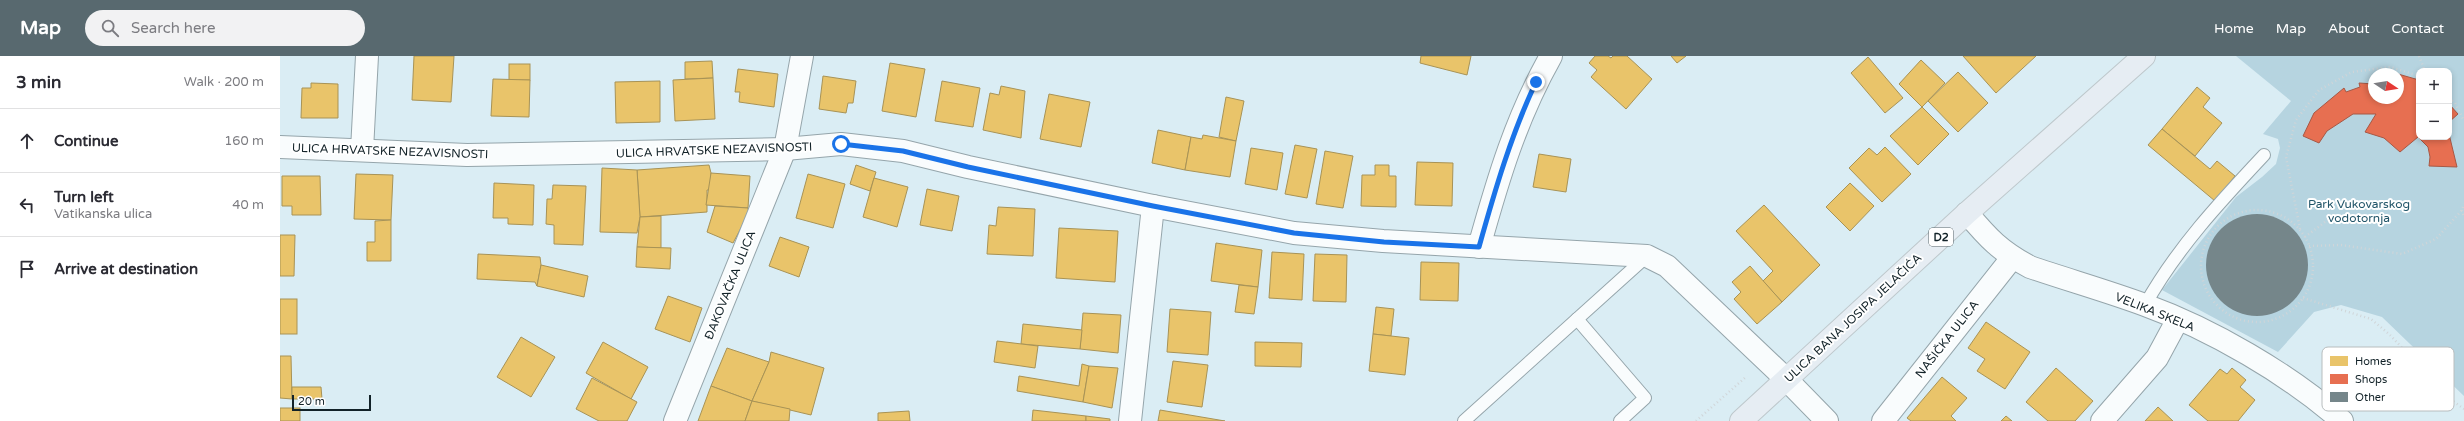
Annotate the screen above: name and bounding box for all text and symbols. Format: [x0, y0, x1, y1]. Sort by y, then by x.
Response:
search box [85, 10, 365, 46]
text: Map [20, 17, 61, 39]
icon: search [99, 17, 121, 39]
text: Search here [131, 19, 215, 37]
text: Home [2214, 20, 2254, 37]
text: Map [2276, 20, 2306, 37]
text: About [2328, 20, 2370, 37]
text: Contact [2392, 20, 2444, 37]
north arrow [2368, 68, 2404, 104]
map controls [2416, 68, 2452, 140]
button: + [2416, 68, 2452, 104]
text: 3 min [16, 72, 61, 93]
route end [1527, 73, 1545, 91]
text: Walk · 200 m [184, 74, 264, 90]
button: − [2416, 104, 2452, 140]
icon: ahead [16, 130, 38, 152]
text: Continue [54, 132, 118, 150]
text: 160 m [224, 133, 264, 149]
route start [832, 135, 850, 153]
street label: ULICA HRVATSKE NEZAVISNOSTI [616, 140, 812, 160]
street label: ULICA HRVATSKE NEZAVISNOSTI [292, 141, 488, 161]
text: Turn left [54, 188, 114, 206]
icon: left [16, 194, 38, 216]
text: 40 m [232, 197, 264, 213]
park label: Park Vukovarskog vodotornja [2308, 197, 2410, 225]
text: Vatikanska ulica [54, 206, 152, 222]
street label: ĐAKOVAČKA ULICA [702, 228, 758, 342]
road number: D2 [1929, 228, 1953, 246]
street label: ULICA BANA JOSIPA JELAČIĆA [1782, 251, 1924, 385]
icon: arrive [16, 258, 38, 280]
text: Arrive at destination [54, 260, 198, 278]
street label: VELIKA SKELA [2113, 290, 2197, 334]
street label: NAŠIČKA ULICA [1912, 297, 1982, 380]
legend [2322, 347, 2454, 411]
text: Homes [2355, 355, 2391, 368]
text: Shops [2355, 373, 2387, 386]
text: Other [2355, 391, 2386, 404]
scale bar [292, 393, 371, 412]
text: 20 m [298, 395, 325, 408]

